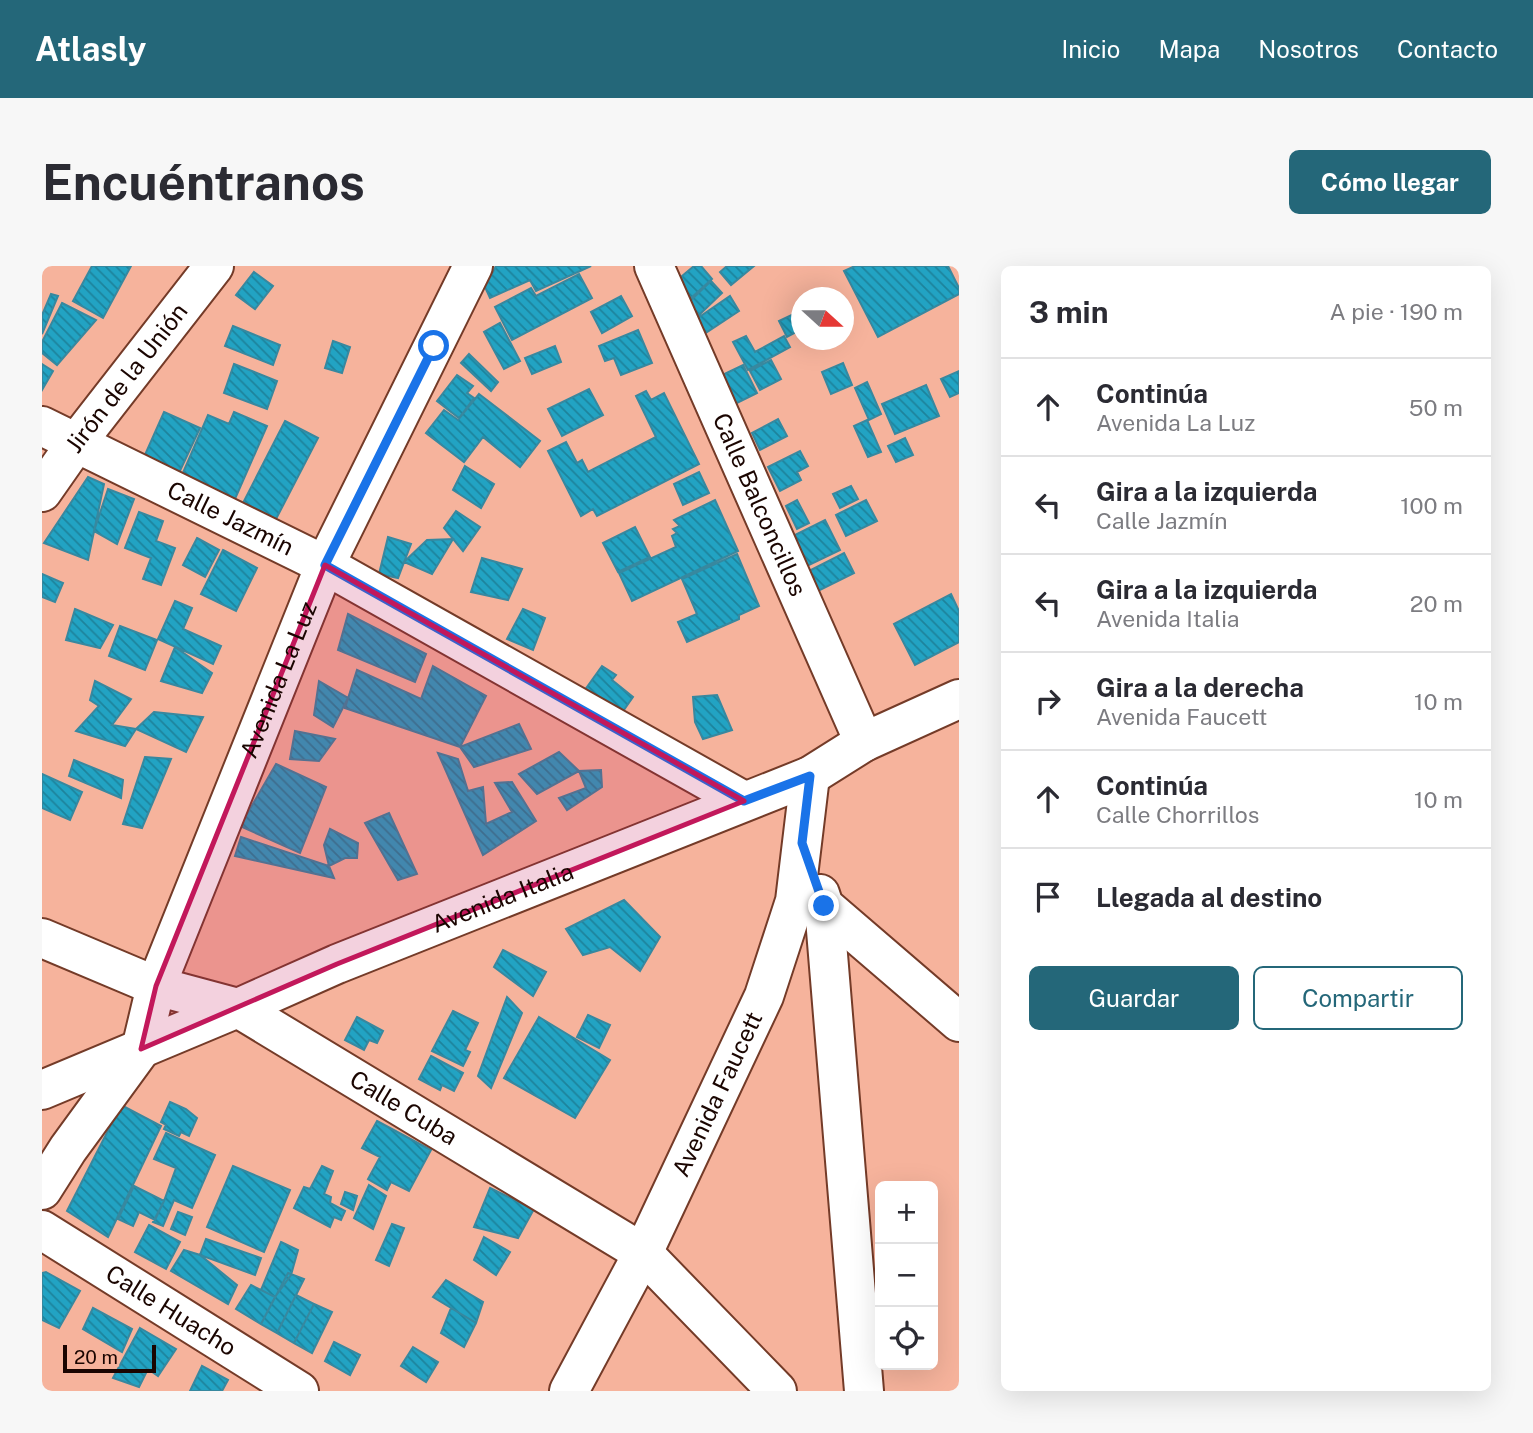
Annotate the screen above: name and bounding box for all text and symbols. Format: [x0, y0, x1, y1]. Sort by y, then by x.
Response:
text: Atlasly [35, 30, 146, 68]
text: Inicio [1061, 35, 1120, 63]
text: Mapa [1158, 35, 1220, 63]
text: Nosotros [1258, 35, 1359, 63]
text: Contacto [1397, 35, 1498, 63]
button: Cómo llegar [1289, 150, 1491, 214]
text: Encuéntranos [42, 153, 365, 211]
north arrow [791, 287, 854, 350]
text: 3 min [1029, 294, 1108, 330]
street label: Jirón de la Unión [59, 297, 193, 458]
text: A pie · 190 m [1329, 298, 1463, 325]
route start [418, 330, 449, 361]
text: Continúa [1096, 378, 1208, 409]
icon: ahead [1029, 388, 1067, 426]
text: 50 m [1409, 394, 1463, 421]
street label: Calle Balconcillos [708, 409, 813, 600]
text: Avenida La Luz [1096, 409, 1255, 436]
street label: Calle Jazmín [163, 475, 299, 560]
text: Gira a la izquierda [1096, 476, 1318, 507]
icon: left [1029, 486, 1067, 524]
text: 100 m [1400, 492, 1463, 519]
text: Calle Jazmín [1096, 507, 1227, 534]
text: Gira a la izquierda [1096, 574, 1318, 605]
icon: left [1029, 584, 1067, 622]
text: 20 m [1410, 590, 1463, 617]
street label: Avenida La Luz [234, 597, 322, 762]
text: Avenida Italia [1096, 605, 1240, 632]
text: Gira a la derecha [1096, 672, 1304, 703]
icon: right [1029, 682, 1067, 720]
text: 10 m [1414, 688, 1463, 715]
text: Avenida Faucett [1096, 703, 1268, 730]
text: Continúa [1096, 770, 1208, 801]
icon: ahead [1029, 780, 1067, 818]
text: 10 m [1414, 786, 1463, 813]
text: Calle Chorrillos [1096, 801, 1259, 828]
street label: Avenida Italia [427, 857, 577, 938]
icon: arrive [1029, 878, 1067, 916]
text: Llegada al destino [1096, 882, 1322, 913]
route end [808, 890, 839, 921]
button: Guardar [1029, 966, 1239, 1030]
button: Compartir [1253, 966, 1463, 1030]
street label: Avenida Faucett [666, 1007, 768, 1181]
street label: Calle Cuba [345, 1064, 463, 1150]
map controls [875, 1181, 938, 1370]
button: + [875, 1181, 938, 1244]
button: − [875, 1244, 938, 1307]
street label: Calle Huacho [101, 1259, 242, 1361]
button: locate [875, 1307, 938, 1370]
scale bar [63, 1342, 156, 1374]
text: 20 m [74, 1346, 118, 1368]

